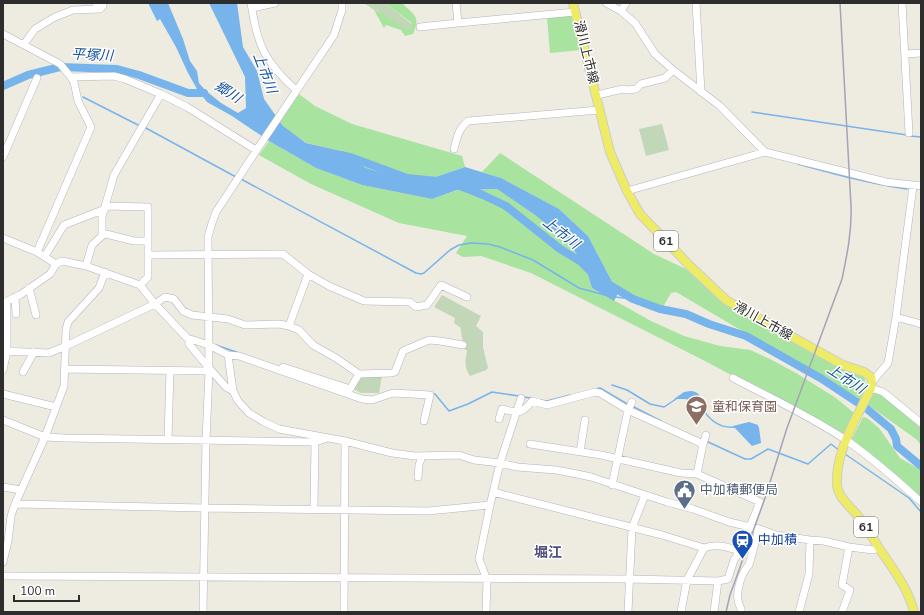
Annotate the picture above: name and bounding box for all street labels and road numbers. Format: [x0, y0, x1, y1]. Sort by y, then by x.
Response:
street label: 滑川上市線 [569, 18, 603, 86]
road number: 61 [654, 231, 678, 251]
street label: 滑川上市線 [730, 297, 796, 345]
road number: 61 [854, 517, 878, 537]

